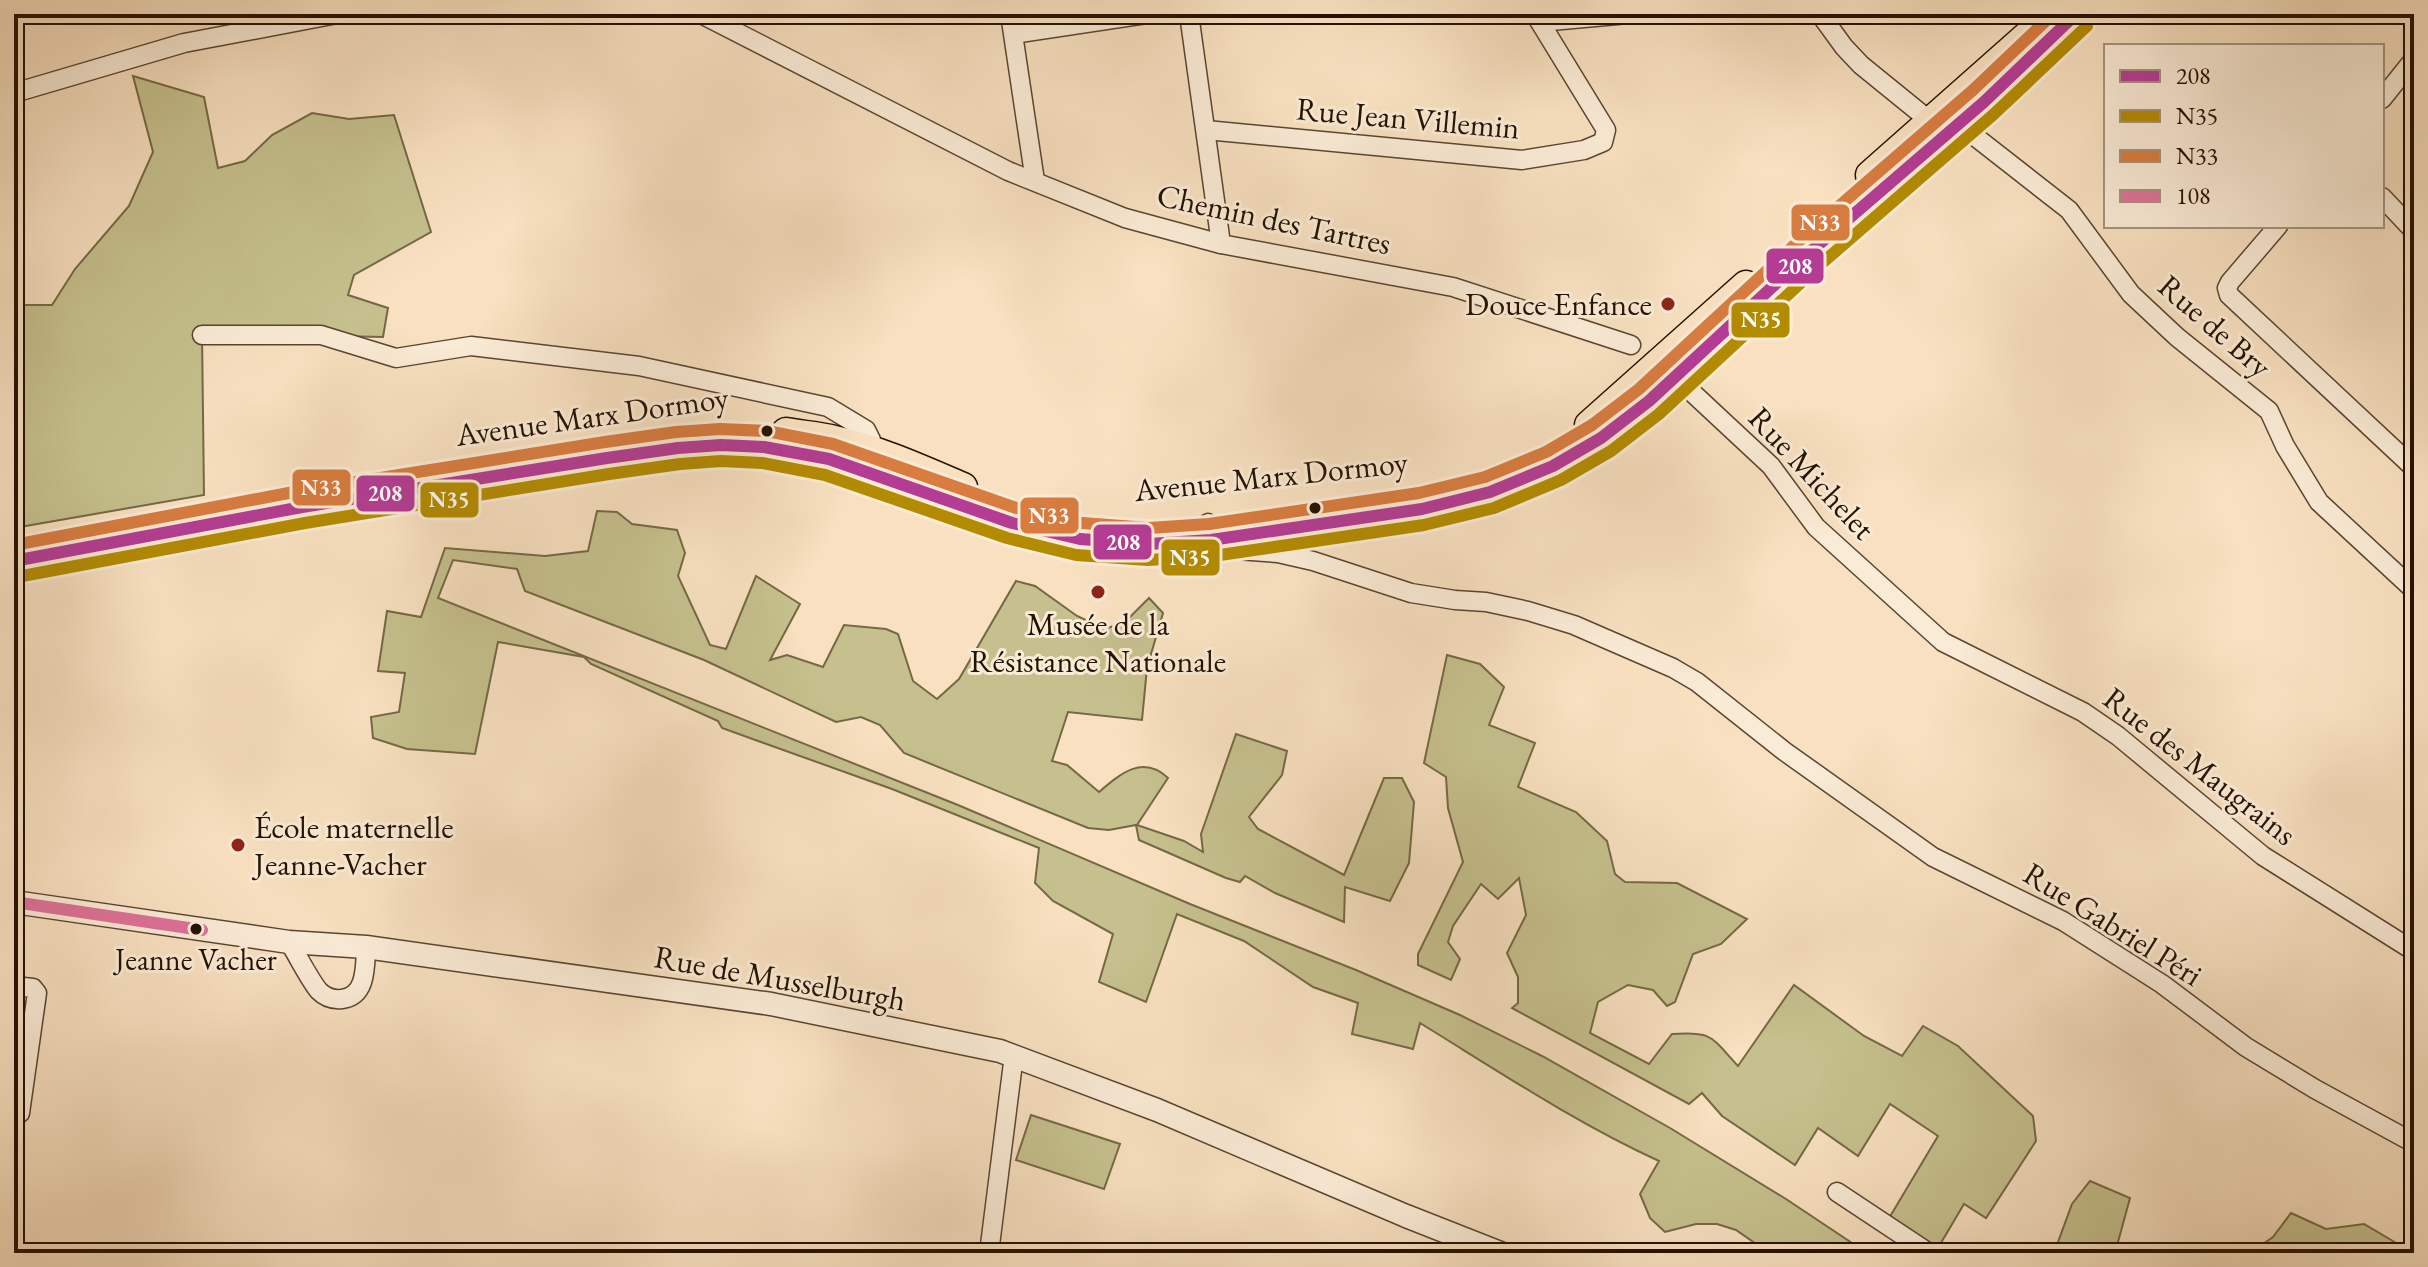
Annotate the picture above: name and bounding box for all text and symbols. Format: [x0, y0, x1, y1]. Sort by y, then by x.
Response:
legend [2104, 44, 2384, 228]
text: 208 [2176, 60, 2211, 91]
street label: Rue Jean Villemin [1295, 87, 1522, 149]
text: N35 [2176, 100, 2218, 131]
text: N33 [2176, 140, 2218, 171]
street label: Chemin des Tartres [1153, 174, 1395, 264]
text: 108 [2176, 180, 2211, 211]
line badge: N33 [1790, 203, 1851, 242]
text: N33 [1799, 208, 1841, 237]
line badge: 208 [1765, 247, 1825, 285]
text: 208 [1778, 252, 1812, 281]
street label: Rue de Bry [2149, 265, 2281, 387]
place label: Douce Enfance [1465, 283, 1652, 325]
marker: Douce Enfance [1659, 295, 1677, 313]
line badge: N35 [1730, 301, 1791, 339]
text: N35 [1740, 305, 1782, 334]
street label: Avenue Marx Dormoy [452, 376, 732, 456]
street label: Rue Michelet [1740, 397, 1884, 549]
unlabelled marker [759, 423, 775, 439]
street label: Avenue Marx Dormoy [1131, 441, 1411, 511]
line badge: N33 [291, 468, 352, 507]
text: N33 [300, 473, 342, 502]
line badge: 208 [355, 474, 416, 513]
text: 208 [368, 479, 402, 508]
line badge: N35 [419, 481, 480, 519]
text: N35 [428, 485, 470, 514]
line badge: N33 [1019, 496, 1080, 535]
unlabelled marker [1307, 500, 1323, 516]
text: N33 [1028, 501, 1070, 530]
line badge: 208 [1092, 523, 1153, 561]
text: 208 [1106, 528, 1140, 557]
line badge: N35 [1160, 538, 1221, 577]
text: N35 [1169, 543, 1211, 572]
marker: Musée de la Résistance Nationale [1089, 583, 1107, 601]
place label: Musée de la Résistance Nationale [970, 603, 1226, 682]
street label: Rue des Maugrains [2095, 677, 2305, 855]
place label: École maternelle Jeanne-Vacher [251, 806, 454, 885]
marker: École maternelle Jeanne-Vacher [229, 836, 247, 854]
street label: Rue Gabriel Péri [2016, 852, 2210, 996]
marker: Jeanne Vacher [188, 921, 204, 937]
street label: Rue de Musselburgh [651, 935, 909, 1021]
place label: Jeanne Vacher [112, 940, 277, 979]

